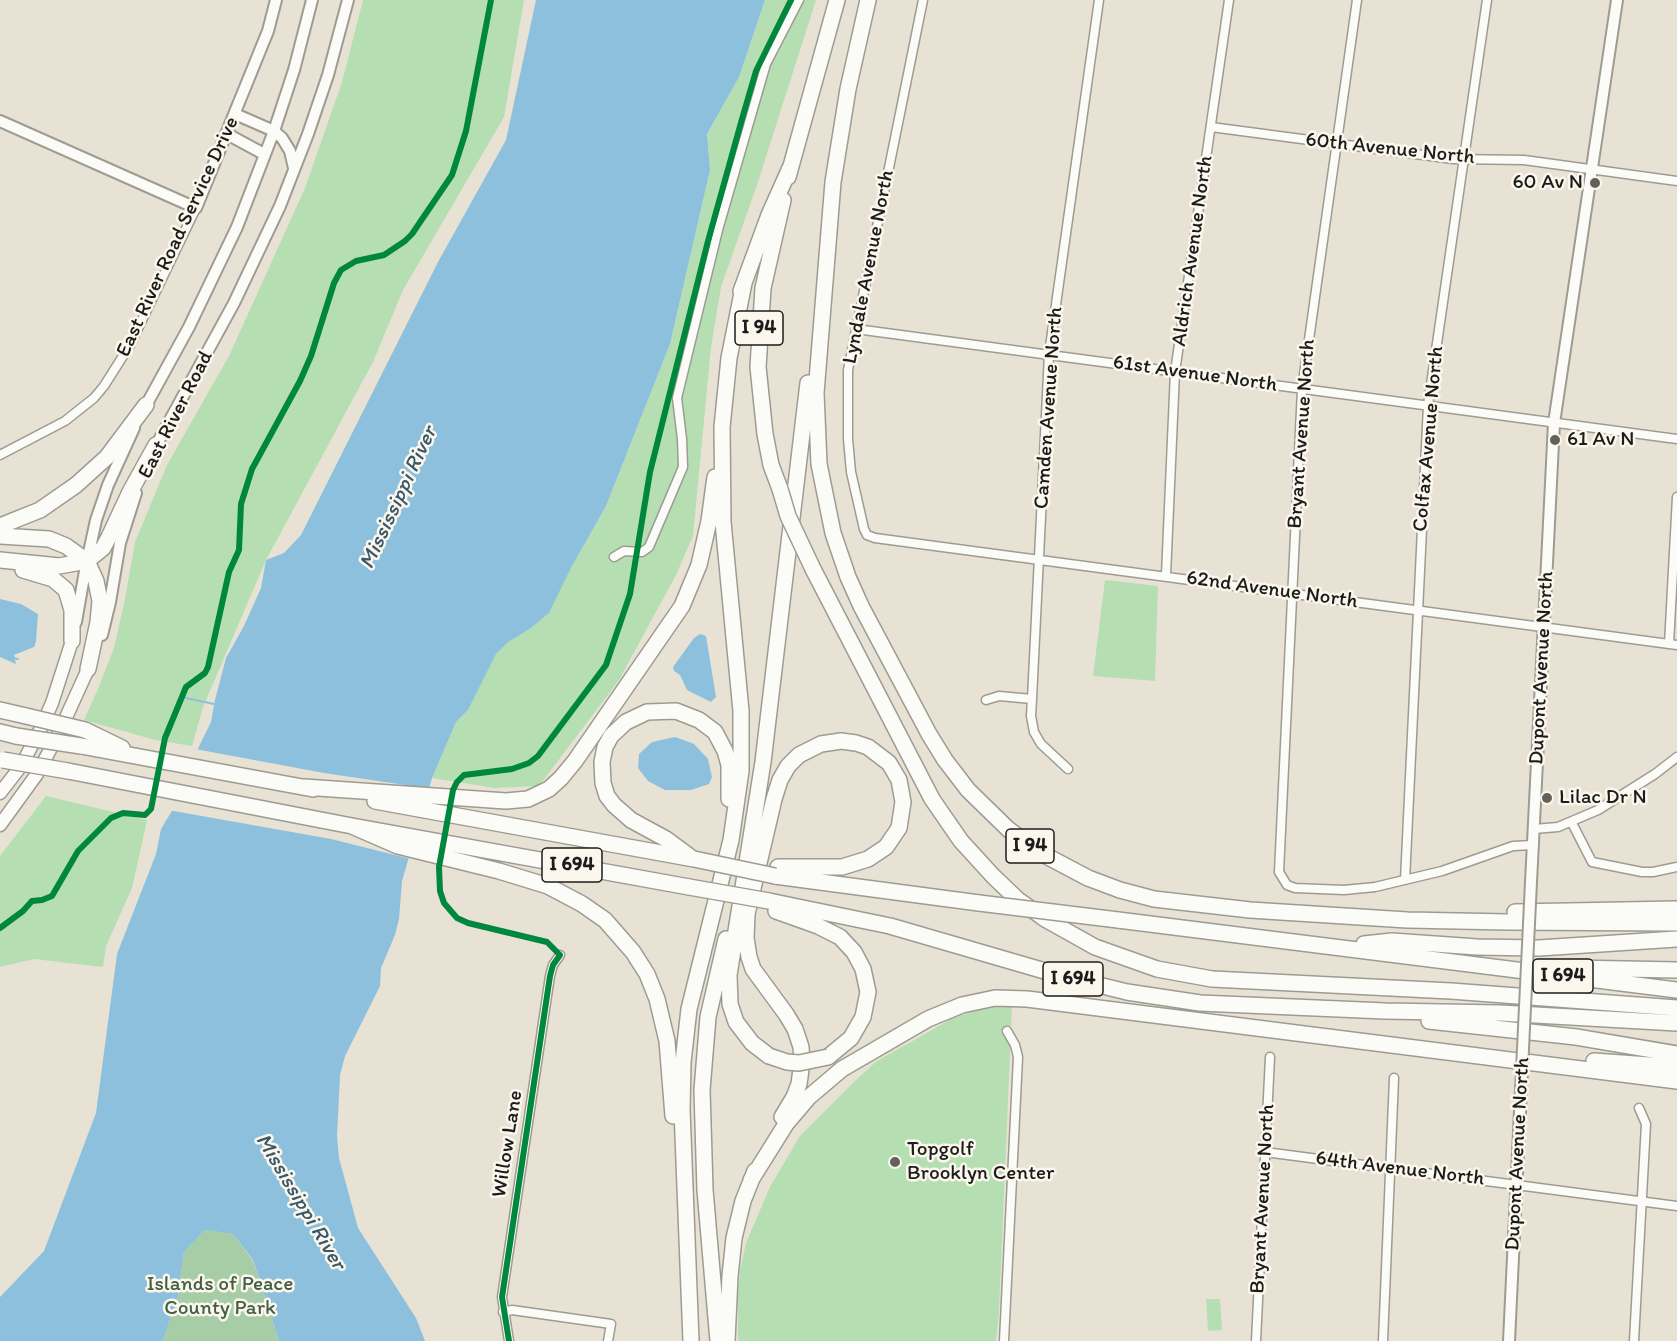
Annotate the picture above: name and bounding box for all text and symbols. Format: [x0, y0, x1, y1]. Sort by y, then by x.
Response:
street label: East River Road Service Drive [111, 113, 245, 361]
street label: 60th Avenue North [1304, 128, 1476, 170]
street label: Aldrich Avenue North [1167, 154, 1219, 348]
street label: Lyndale Avenue North [838, 168, 900, 366]
place label: 60 Av N [1512, 170, 1583, 196]
marker: 60 Av N [1588, 176, 1602, 190]
street label: Camden Avenue North [1029, 306, 1069, 510]
road number: I 94 [735, 311, 783, 345]
street label: Bryant Avenue North [1283, 338, 1321, 530]
street label: Colfax Avenue North [1408, 345, 1450, 533]
street label: East River Road [133, 347, 219, 483]
street label: 61st Avenue North [1111, 350, 1279, 398]
water label: Mississippi River [354, 422, 444, 574]
place label: 61 Av N [1567, 427, 1634, 453]
marker: 61 Av N [1548, 433, 1562, 447]
street label: 62nd Avenue North [1185, 566, 1359, 614]
street label: Dupont Avenue North [1524, 571, 1560, 765]
place label: Lilac Dr N [1559, 785, 1647, 811]
marker: Lilac Dr N [1540, 791, 1554, 805]
road number: I 94 [1006, 829, 1054, 863]
road number: I 694 [542, 848, 602, 882]
road number: I 694 [1533, 959, 1593, 993]
road number: I 694 [1043, 962, 1103, 996]
street label: Dupont Avenue North [1500, 1057, 1536, 1251]
street label: Willow Lane [487, 1089, 529, 1199]
street label: Bryant Avenue North [1245, 1104, 1281, 1294]
water label: Mississippi River [249, 1129, 351, 1275]
place label: Topgolf Brooklyn Center [907, 1137, 1054, 1187]
street label: 64th Avenue North [1314, 1146, 1486, 1192]
marker: Topgolf Brooklyn Center [888, 1155, 902, 1169]
park label: Islands of Peace County Park [147, 1272, 293, 1322]

